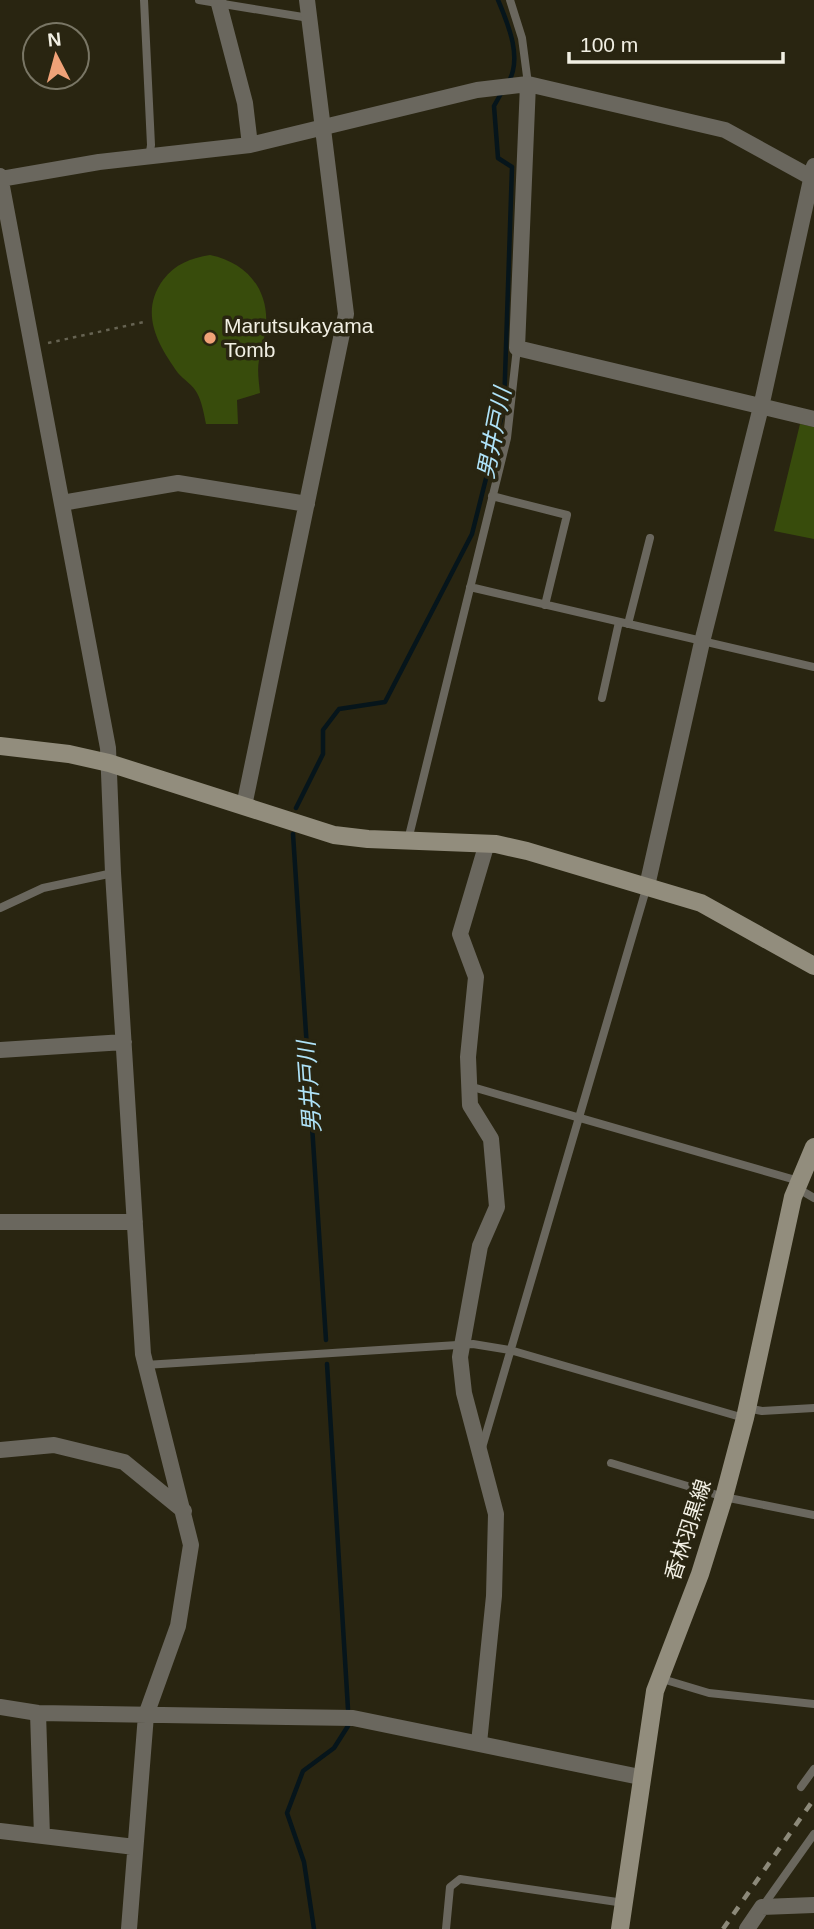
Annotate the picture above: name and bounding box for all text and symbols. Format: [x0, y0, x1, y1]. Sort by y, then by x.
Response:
north arrow [21, 21, 91, 91]
scale bar [569, 21, 782, 65]
text: N [46, 28, 62, 51]
text: 100 m [580, 33, 638, 56]
place label: Marutsukayama Tomb [224, 314, 374, 361]
marker: Marutsukayama Tomb [202, 330, 218, 346]
water label: 男井戸川 [472, 382, 516, 481]
water label: 男井戸川 [293, 1037, 325, 1134]
street label: 香林羽黒線 [660, 1476, 715, 1583]

